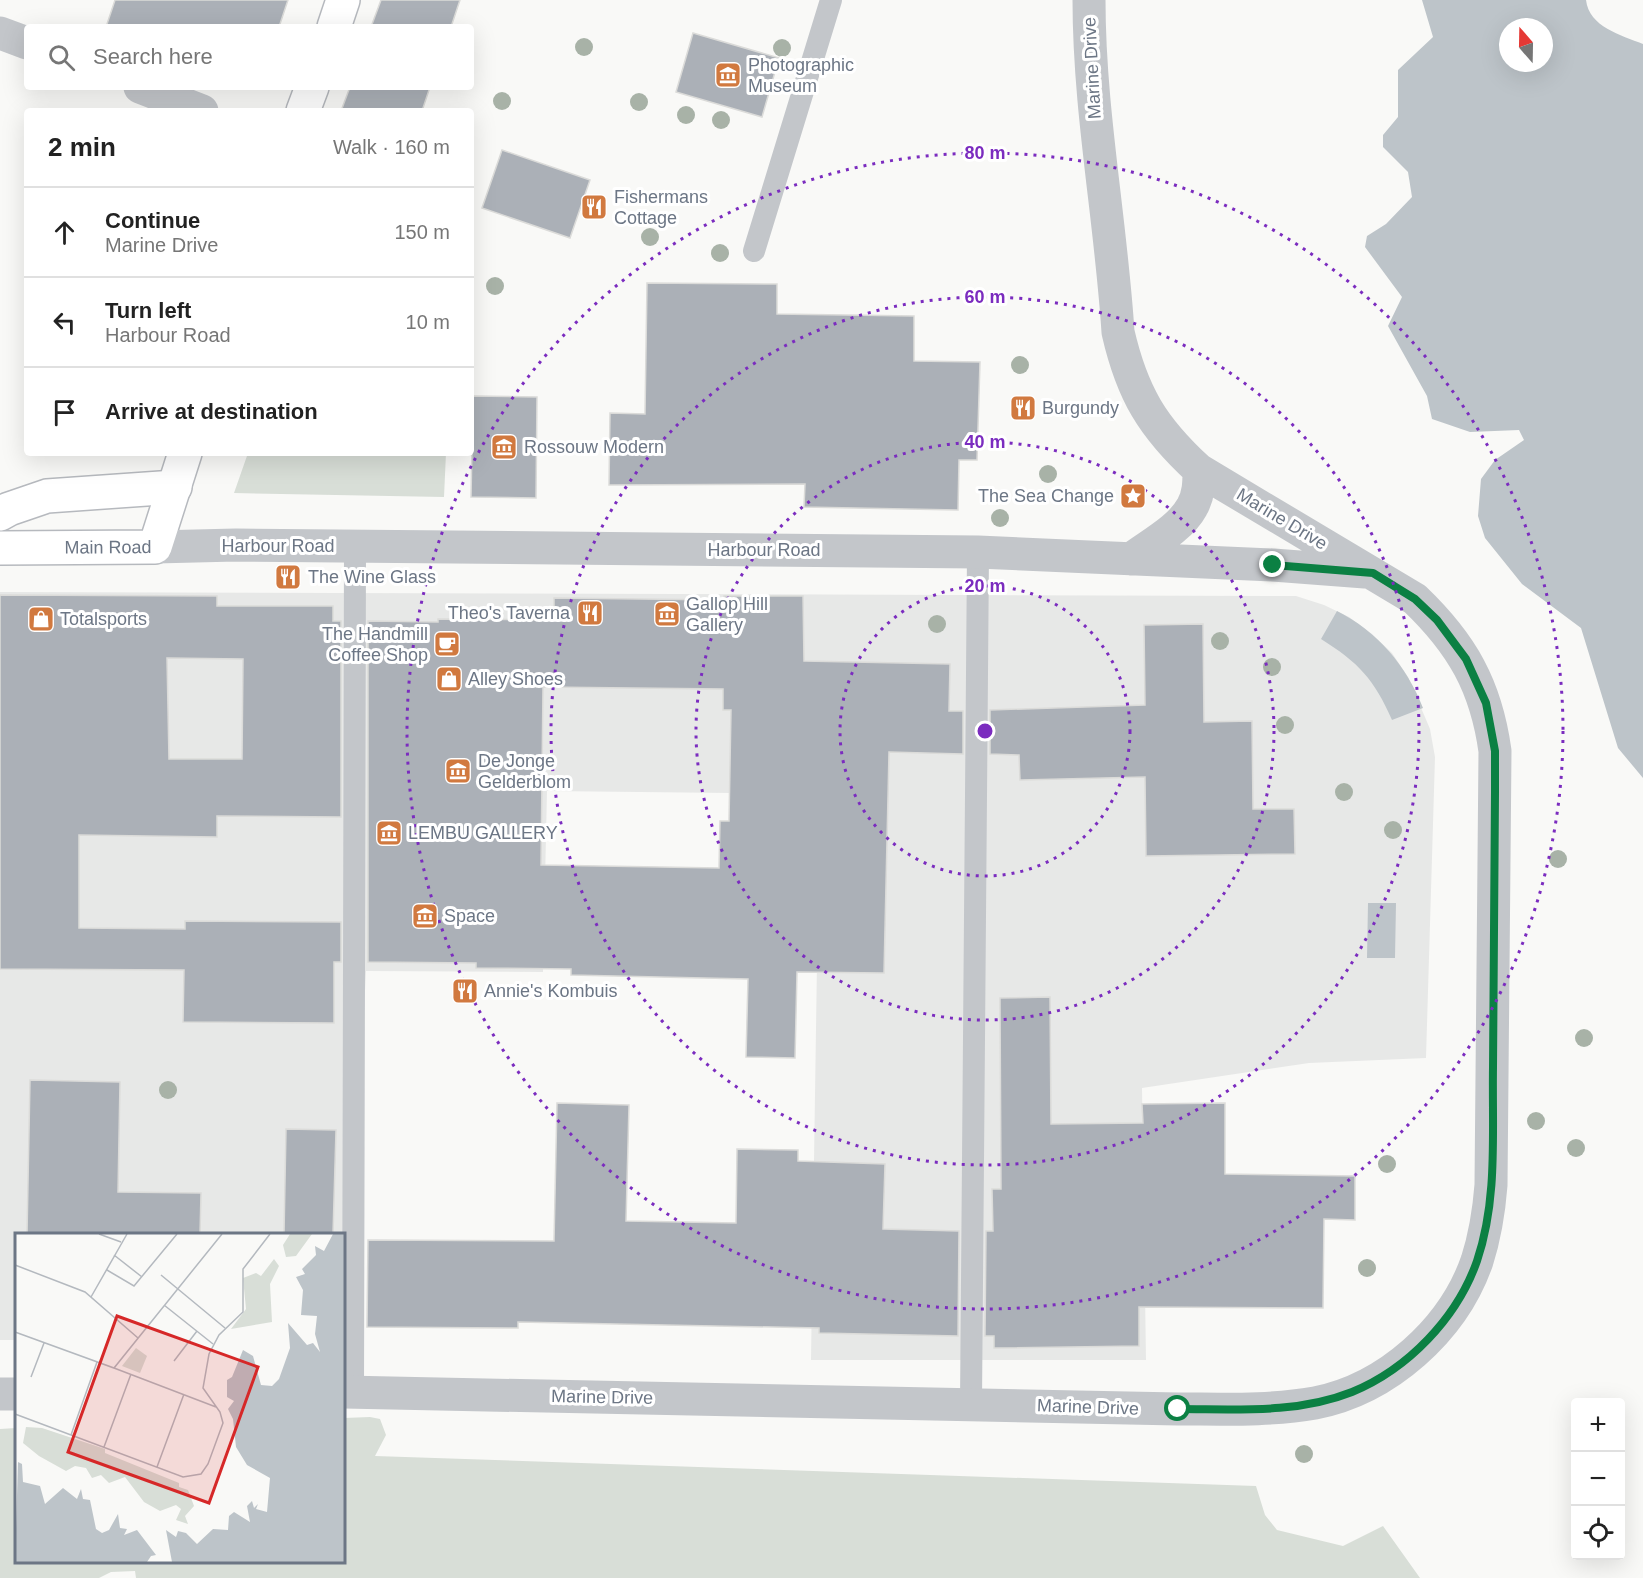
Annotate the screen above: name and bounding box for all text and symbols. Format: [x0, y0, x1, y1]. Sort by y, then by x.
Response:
street label: Marine Drive [1079, 17, 1105, 119]
north arrow [1499, 18, 1553, 72]
search box [24, 24, 474, 90]
icon: search [45, 41, 78, 74]
text: Search here [93, 44, 213, 69]
place label: Photographic Museum [748, 55, 854, 96]
museum icon: Photographic Museum [713, 60, 743, 90]
text: 2 min [48, 132, 116, 162]
text: Walk · 160 m [333, 136, 450, 158]
text: 80 m [964, 143, 1006, 163]
place label: Fishermans Cottage [614, 187, 708, 228]
restaurant icon: Fishermans Cottage [579, 192, 609, 222]
text: Continue [105, 208, 200, 233]
icon: ahead [48, 216, 81, 249]
text: 150 m [394, 221, 450, 243]
text: Marine Drive [105, 234, 218, 256]
text: 60 m [964, 287, 1006, 307]
text: Turn left [105, 298, 191, 323]
icon: left [48, 306, 81, 339]
text: 10 m [406, 311, 450, 333]
text: Harbour Road [105, 324, 231, 346]
restaurant icon: Burgundy [1008, 393, 1038, 423]
icon: arrive [48, 396, 81, 429]
place label: Burgundy [1042, 398, 1119, 418]
text: Arrive at destination [105, 399, 318, 424]
museum icon: Rossouw Modern [489, 432, 519, 462]
text: 40 m [964, 432, 1006, 452]
place label: Rossouw Modern [524, 437, 664, 457]
place icon: The Sea Change [1118, 481, 1148, 511]
street label: Marine Drive [1233, 484, 1331, 554]
place label: The Sea Change [978, 486, 1114, 506]
street label: Harbour Road [221, 536, 335, 556]
street label: Main Road [64, 537, 152, 558]
street label: Harbour Road [707, 540, 821, 560]
route end [1259, 551, 1285, 577]
restaurant icon: The Wine Glass [273, 562, 303, 592]
place label: The Wine Glass [308, 567, 436, 587]
text: 20 m [964, 576, 1006, 596]
place label: Gallop Hill Gallery [686, 594, 768, 635]
restaurant icon: Theo's Taverna [575, 598, 605, 628]
museum icon: Gallop Hill Gallery [652, 599, 682, 629]
place label: Theo's Taverna [448, 603, 571, 623]
shop icon: Totalsports [26, 604, 56, 634]
place label: Totalsports [60, 609, 147, 629]
place label: The Handmill Coffee Shop [322, 624, 428, 665]
cafe icon: The Handmill Coffee Shop [432, 629, 462, 659]
shop icon: Alley Shoes [434, 664, 464, 694]
place label: Alley Shoes [468, 669, 563, 689]
centre of rings [975, 721, 995, 741]
place label: De Jonge Gelderblom [478, 751, 571, 792]
museum icon: De Jonge Gelderblom [443, 756, 473, 786]
museum icon: LEMBU GALLERY [374, 818, 404, 848]
place label: LEMBU GALLERY [408, 823, 558, 843]
museum icon: Space [410, 901, 440, 931]
place label: Space [444, 906, 495, 926]
restaurant icon: Annie's Kombuis [450, 976, 480, 1006]
place label: Annie's Kombuis [484, 981, 618, 1001]
inset map [15, 1233, 345, 1563]
street label: Marine Drive [551, 1386, 653, 1408]
street label: Marine Drive [1037, 1395, 1139, 1419]
route start [1164, 1395, 1190, 1421]
map controls [1571, 1398, 1625, 1560]
button: + [1571, 1398, 1625, 1452]
button: − [1571, 1452, 1625, 1506]
button: locate [1571, 1506, 1625, 1560]

